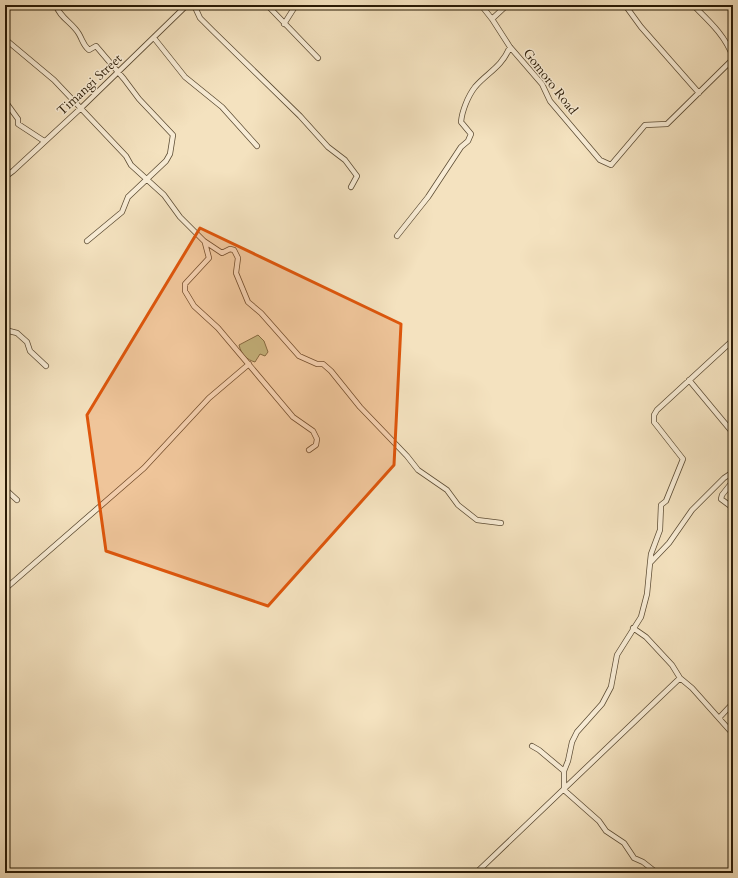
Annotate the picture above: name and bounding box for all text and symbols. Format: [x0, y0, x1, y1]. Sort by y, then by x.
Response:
street label: Gomoro Road [519, 45, 582, 118]
street label: Timangi Street [53, 50, 126, 120]

